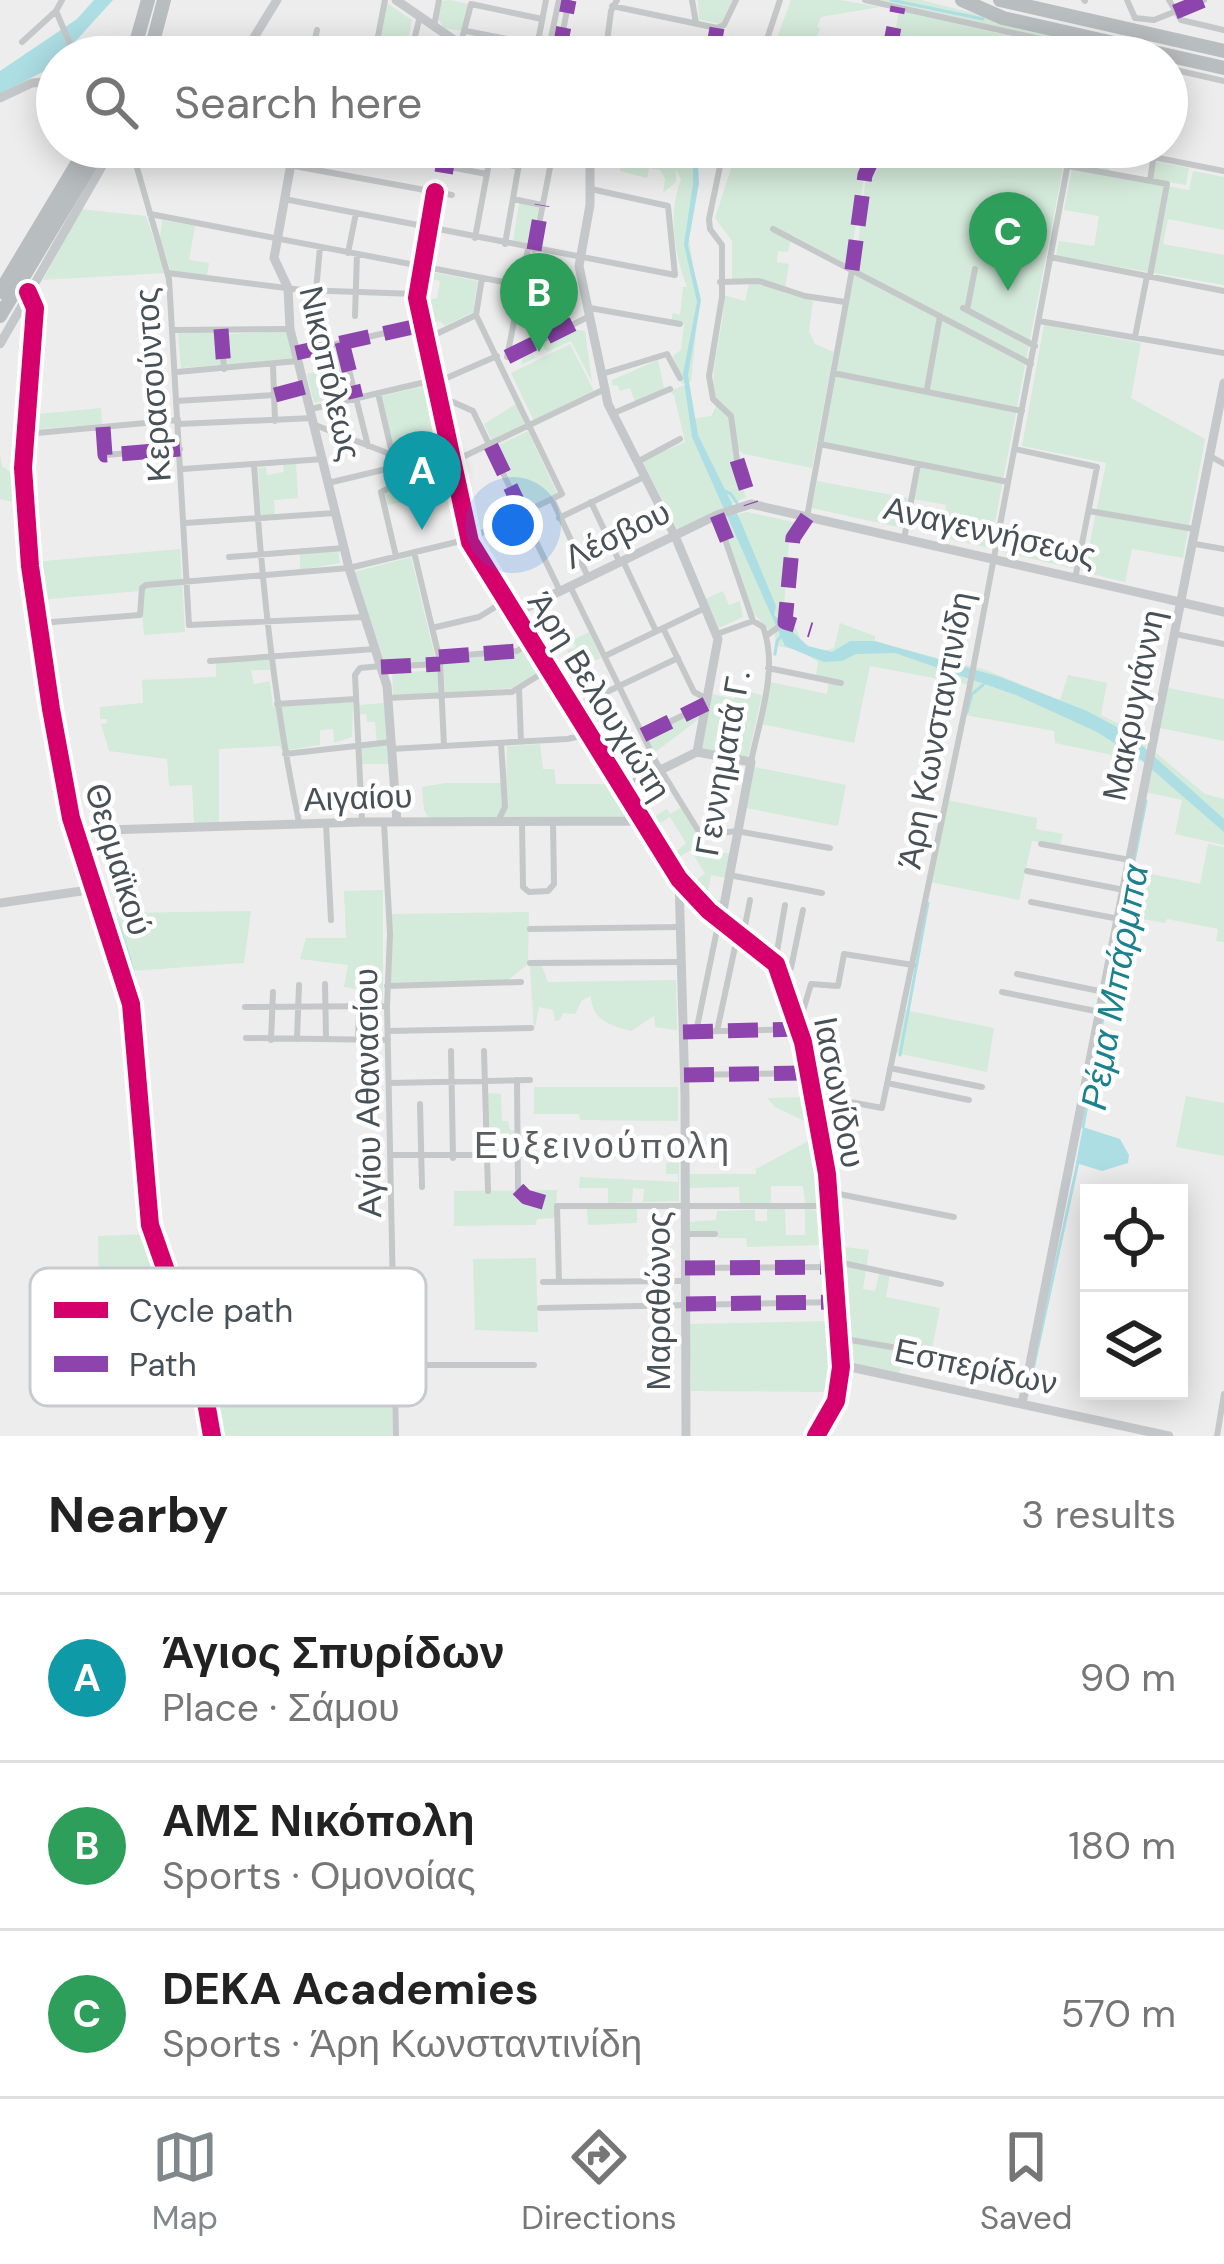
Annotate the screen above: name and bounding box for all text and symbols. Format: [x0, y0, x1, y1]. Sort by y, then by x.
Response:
search box [36, 36, 1188, 168]
icon: search [78, 69, 144, 135]
text: Search here [174, 73, 422, 132]
pin: C [969, 192, 1047, 291]
pin: B [500, 253, 578, 352]
street label: Νικοπόλεως [290, 282, 371, 464]
street label: Κερασούντος [124, 286, 181, 484]
pin: A [383, 431, 461, 530]
street label: Αναγεννήσεως [880, 486, 1100, 577]
street label: Λέσβου [557, 490, 677, 578]
your location [483, 495, 543, 555]
street label: Άρη Βελουχιώτη [518, 584, 681, 809]
street label: Άρη Κωνσταντινίδη [888, 588, 983, 872]
street label: Μακρυγιάννη [1092, 606, 1175, 805]
street label: Γεννηματά Γ. [685, 667, 760, 859]
street label: Αιγαίου [303, 774, 413, 821]
street label: Θερμαϊκού [75, 778, 162, 941]
water label: Ρέμα Μπάρμπα [1070, 859, 1159, 1113]
street label: Αγίου Αθανασίου [344, 968, 391, 1218]
street label: Ιασωνίδου [804, 1013, 875, 1171]
district label: Ευξεινούπολη [474, 1122, 732, 1169]
map controls [1080, 1184, 1188, 1400]
button: locate [1080, 1184, 1188, 1292]
street label: Μαραθώνος [637, 1211, 680, 1391]
legend [30, 1268, 426, 1406]
text: Cycle path [129, 1289, 293, 1332]
button: layers [1080, 1292, 1188, 1400]
street label: Εσπερίδων [891, 1328, 1061, 1405]
text: Path [129, 1343, 197, 1386]
text: Nearby [48, 1481, 229, 1548]
text: 3 results [1021, 1489, 1176, 1540]
text: Άγιος Σπυρίδων [162, 1623, 505, 1682]
text: A [73, 1652, 101, 1703]
text: 90 m [1080, 1652, 1176, 1703]
text: Place · Σάμου [162, 1682, 400, 1733]
text: ΑΜΣ Νικόπολη [162, 1791, 475, 1850]
text: B [75, 1820, 99, 1871]
text: 180 m [1068, 1820, 1176, 1871]
text: Sports · Ομονοίας [162, 1850, 476, 1901]
text: DEKA Academies [162, 1959, 539, 2018]
text: C [73, 1988, 101, 2039]
text: 570 m [1061, 1988, 1176, 2039]
text: Sports · Άρη Κωνσταντινίδη [162, 2018, 642, 2069]
tab: Map [152, 2124, 218, 2239]
tab: Directions [521, 2124, 677, 2239]
tab: Saved [980, 2124, 1072, 2239]

